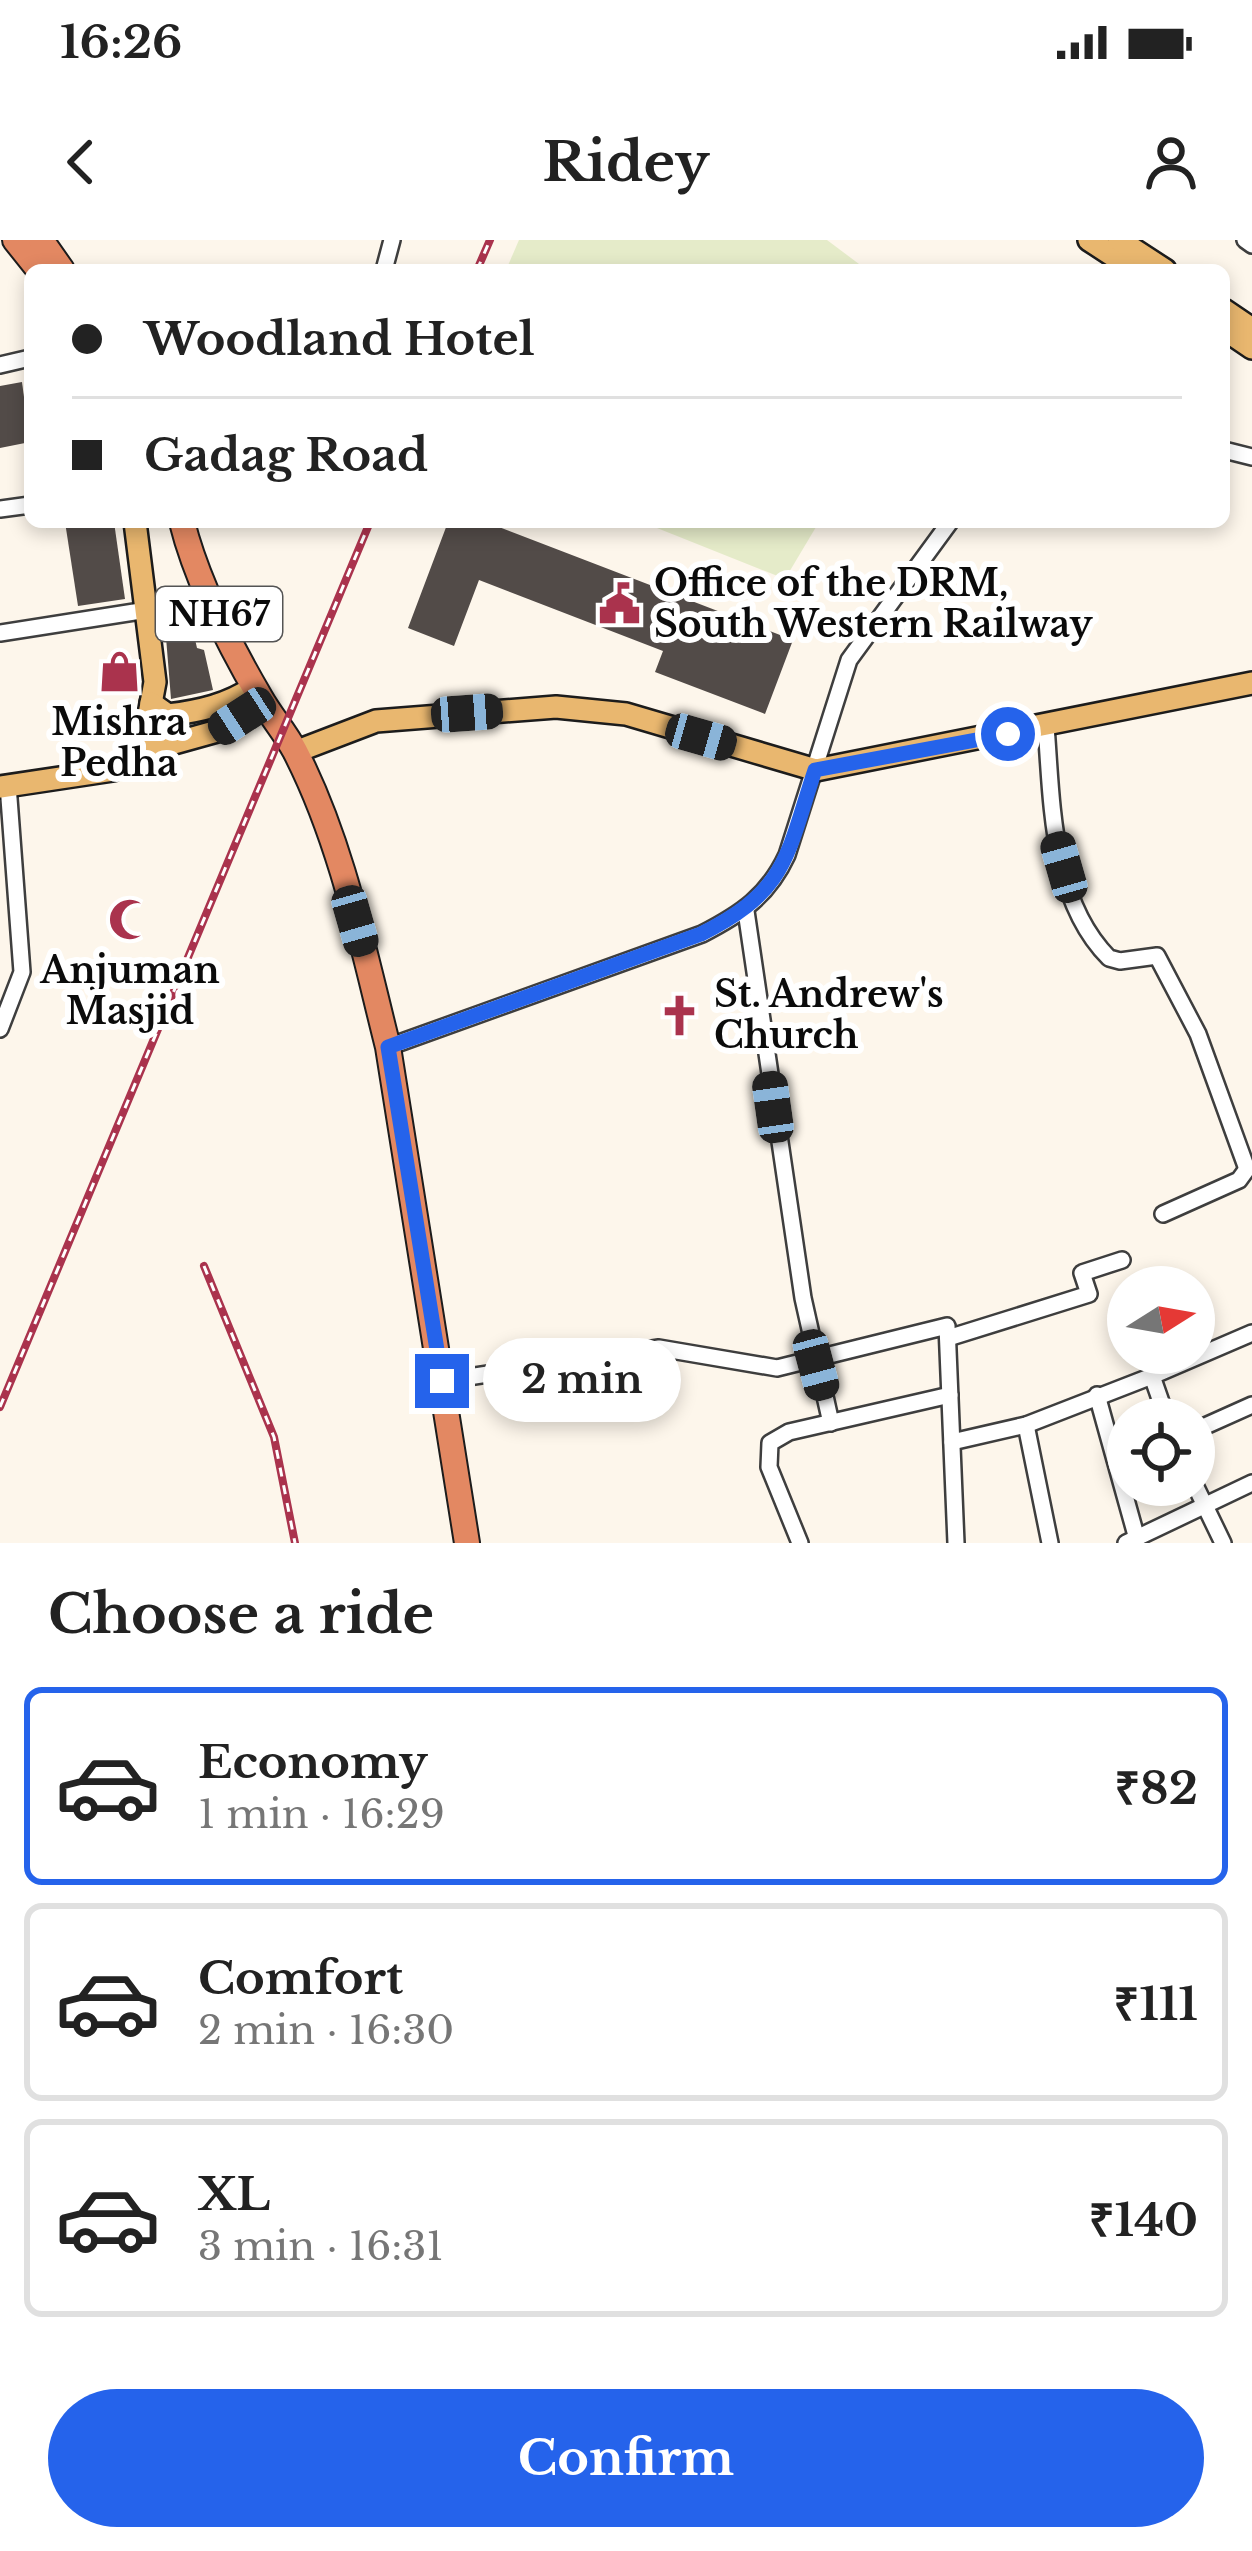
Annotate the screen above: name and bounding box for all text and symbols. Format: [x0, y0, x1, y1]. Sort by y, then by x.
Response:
text: 16:26 [60, 14, 182, 70]
icon: back [48, 129, 114, 195]
text: Ridey [543, 129, 709, 196]
icon: person [1138, 129, 1204, 195]
text: Woodland Hotel [144, 311, 535, 367]
text: Gadag Road [144, 427, 428, 483]
place label: Office of the DRM, South Western Railway [654, 561, 1093, 647]
public building icon: Office of the DRM, South Western Railway [597, 581, 643, 627]
road number: NH67 [156, 587, 282, 641]
shop icon: Mishra Pedha [96, 649, 142, 695]
car [202, 681, 282, 751]
car [430, 693, 504, 733]
place label: Mishra Pedha [51, 700, 187, 786]
route start [981, 707, 1035, 761]
car [661, 710, 741, 764]
car [1037, 827, 1091, 907]
car [328, 881, 382, 961]
mosque icon: Anjuman Masjid [107, 897, 153, 943]
place label: Anjuman Masjid [39, 948, 220, 1034]
place label: St. Andrew's Church [714, 972, 944, 1058]
church icon: St. Andrew's Church [657, 992, 703, 1038]
car [750, 1069, 796, 1145]
north arrow [1107, 1266, 1215, 1374]
map controls [1107, 1266, 1215, 1506]
car [789, 1326, 843, 1404]
callout: 2 min [484, 1339, 682, 1423]
route end [415, 1354, 469, 1408]
text: 2 min [521, 1355, 643, 1404]
button: locate [1107, 1398, 1215, 1506]
text: Choose a ride [48, 1581, 434, 1648]
icon: car [54, 1732, 162, 1840]
text: Economy [198, 1734, 428, 1790]
text: ₹82 [1114, 1760, 1198, 1816]
text: 1 min · 16:29 [198, 1790, 445, 1839]
icon: car [54, 1948, 162, 2056]
text: Comfort [198, 1950, 403, 2006]
text: ₹111 [1113, 1976, 1198, 2032]
text: 2 min · 16:30 [198, 2006, 454, 2055]
icon: car [54, 2164, 162, 2272]
text: XL [198, 2166, 270, 2222]
text: ₹140 [1089, 2192, 1198, 2248]
text: 3 min · 16:31 [198, 2222, 444, 2271]
button: Confirm [48, 2389, 1204, 2527]

